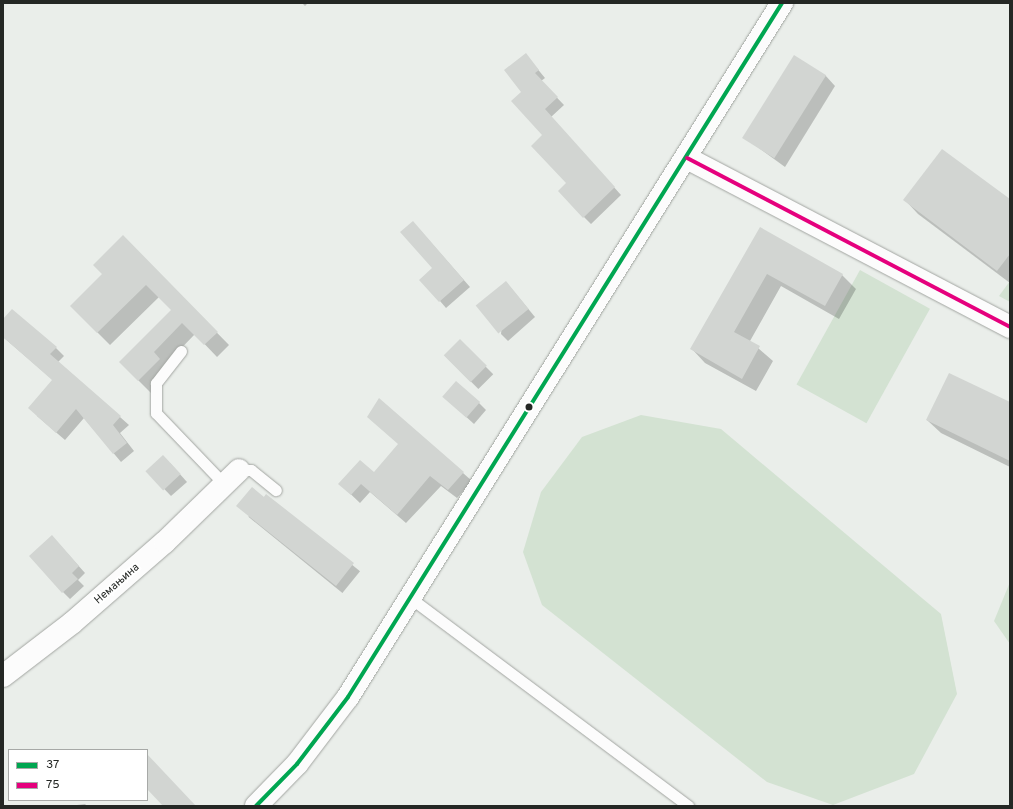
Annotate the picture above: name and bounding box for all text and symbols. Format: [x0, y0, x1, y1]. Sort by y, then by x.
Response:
unlabelled marker [524, 402, 534, 412]
street label: Немањина [92, 561, 142, 607]
legend [8, 749, 148, 801]
text: 37 [46, 757, 59, 773]
text: 75 [46, 777, 60, 793]

